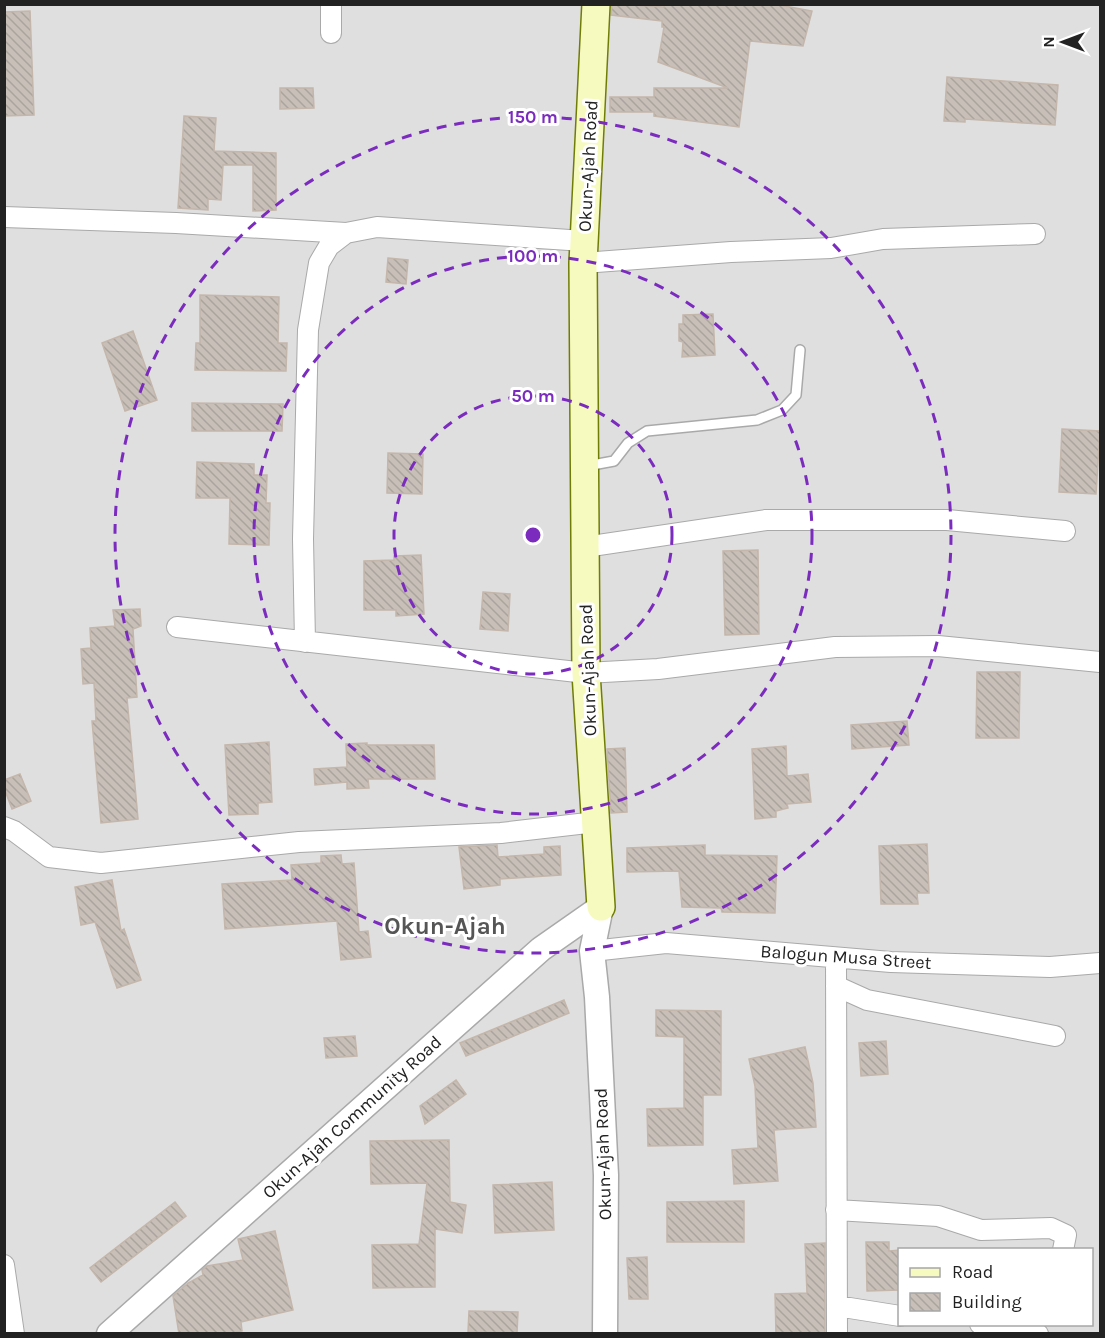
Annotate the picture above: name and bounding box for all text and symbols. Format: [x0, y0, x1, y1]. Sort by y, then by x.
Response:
north arrow [1033, 12, 1093, 72]
text: N [1039, 36, 1058, 48]
street label: Okun-Ajah Road [574, 99, 602, 233]
text: 150 m [508, 106, 558, 128]
text: 100 m [508, 245, 558, 267]
text: 50 m [511, 385, 555, 407]
centre of rings [523, 525, 543, 545]
street label: Okun-Ajah Road [575, 604, 601, 736]
district label: Okun-Ajah [384, 912, 506, 940]
street label: Balogun Musa Street [760, 940, 932, 974]
street label: Okun-Ajah Community Road [258, 1031, 446, 1203]
street label: Okun-Ajah Road [590, 1088, 616, 1220]
legend [898, 1248, 1093, 1326]
text: Road [952, 1261, 993, 1283]
text: Building [952, 1291, 1022, 1313]

